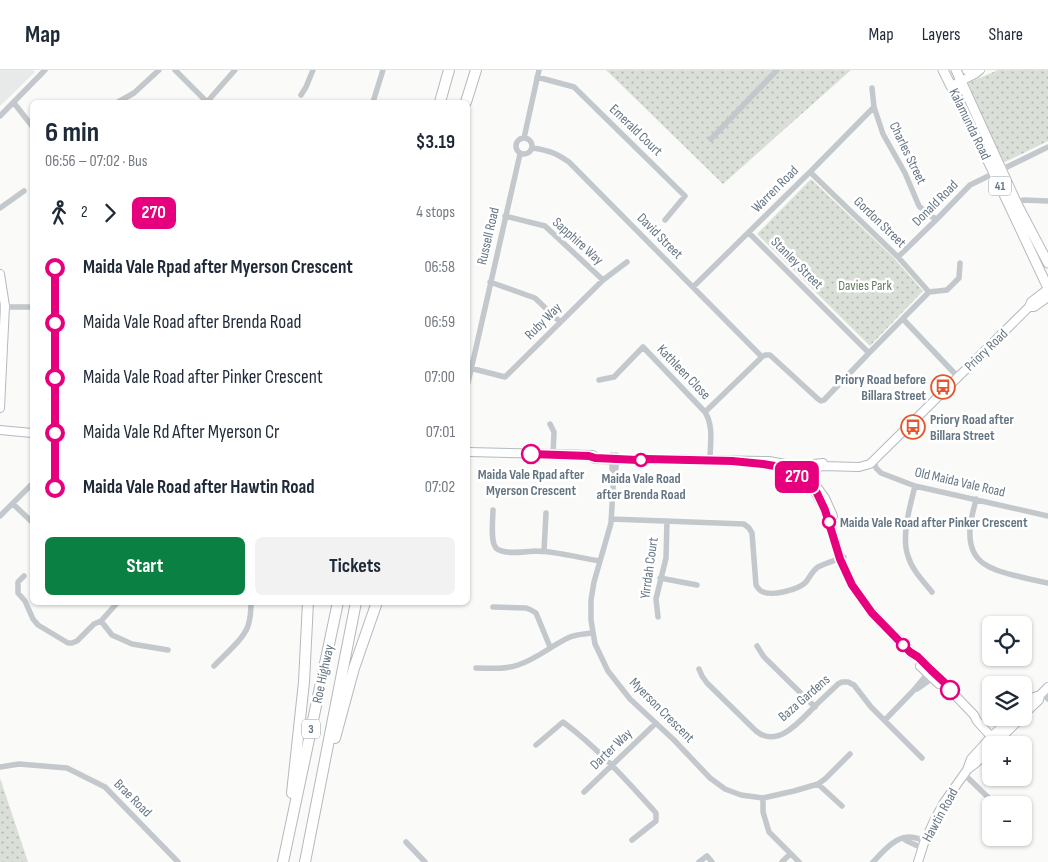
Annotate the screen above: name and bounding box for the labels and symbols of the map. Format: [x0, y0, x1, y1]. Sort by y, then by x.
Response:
street label: Kalamunda Road [945, 86, 995, 163]
street label: Emerald Court [606, 101, 666, 159]
street label: Charles Street [886, 119, 930, 187]
street label: Warren Road [748, 162, 802, 216]
street label: Donald Road [908, 176, 962, 230]
road number: 41 [989, 176, 1011, 195]
street label: Gordon Street [850, 193, 910, 251]
street label: Russell Road [473, 205, 503, 266]
street label: David Street [634, 210, 686, 262]
street label: Sapphire Way [549, 214, 607, 269]
street label: Stanley Street [767, 233, 827, 293]
park label: Davies Park [838, 277, 892, 294]
street label: Ruby Way [521, 299, 565, 343]
street label: Priory Road [961, 325, 1011, 375]
street label: Kathleen Close [654, 341, 714, 403]
place label: Priory Road before Billara Street [835, 371, 926, 404]
bus stop icon: Priory Road before Billara Street [930, 374, 956, 400]
place label: Priory Road after Billara Street [930, 411, 1015, 444]
bus stop icon: Priory Road after Billara Street [900, 414, 926, 440]
marker: Maida Vale Rpad after Myerson Crescent [521, 444, 541, 464]
marker: Maida Vale Road after Brenda Road [634, 453, 648, 467]
line badge: 270 [768, 461, 826, 493]
street label: Old Maida Vale Road [913, 463, 1007, 501]
place label: Maida Vale Rpad after Myerson Crescent [478, 466, 585, 499]
place label: Maida Vale Road after Brenda Road [597, 470, 685, 503]
place label: Maida Vale Road after Pinker Crescent [840, 514, 1028, 531]
marker: Maida Vale Road after Pinker Crescent [822, 515, 836, 529]
street label: Yirrdah Court [636, 536, 662, 600]
unlabelled marker [896, 638, 910, 652]
street label: Roe Highway [308, 642, 338, 705]
street label: Baza Gardens [775, 671, 833, 725]
street label: Myerson Crescent [626, 674, 698, 746]
unlabelled marker [940, 680, 960, 700]
road number: 3 [302, 720, 320, 739]
street label: Darter Way [586, 724, 636, 773]
street label: Brae Road [111, 776, 156, 821]
street label: Hawtin Road [918, 785, 962, 845]

